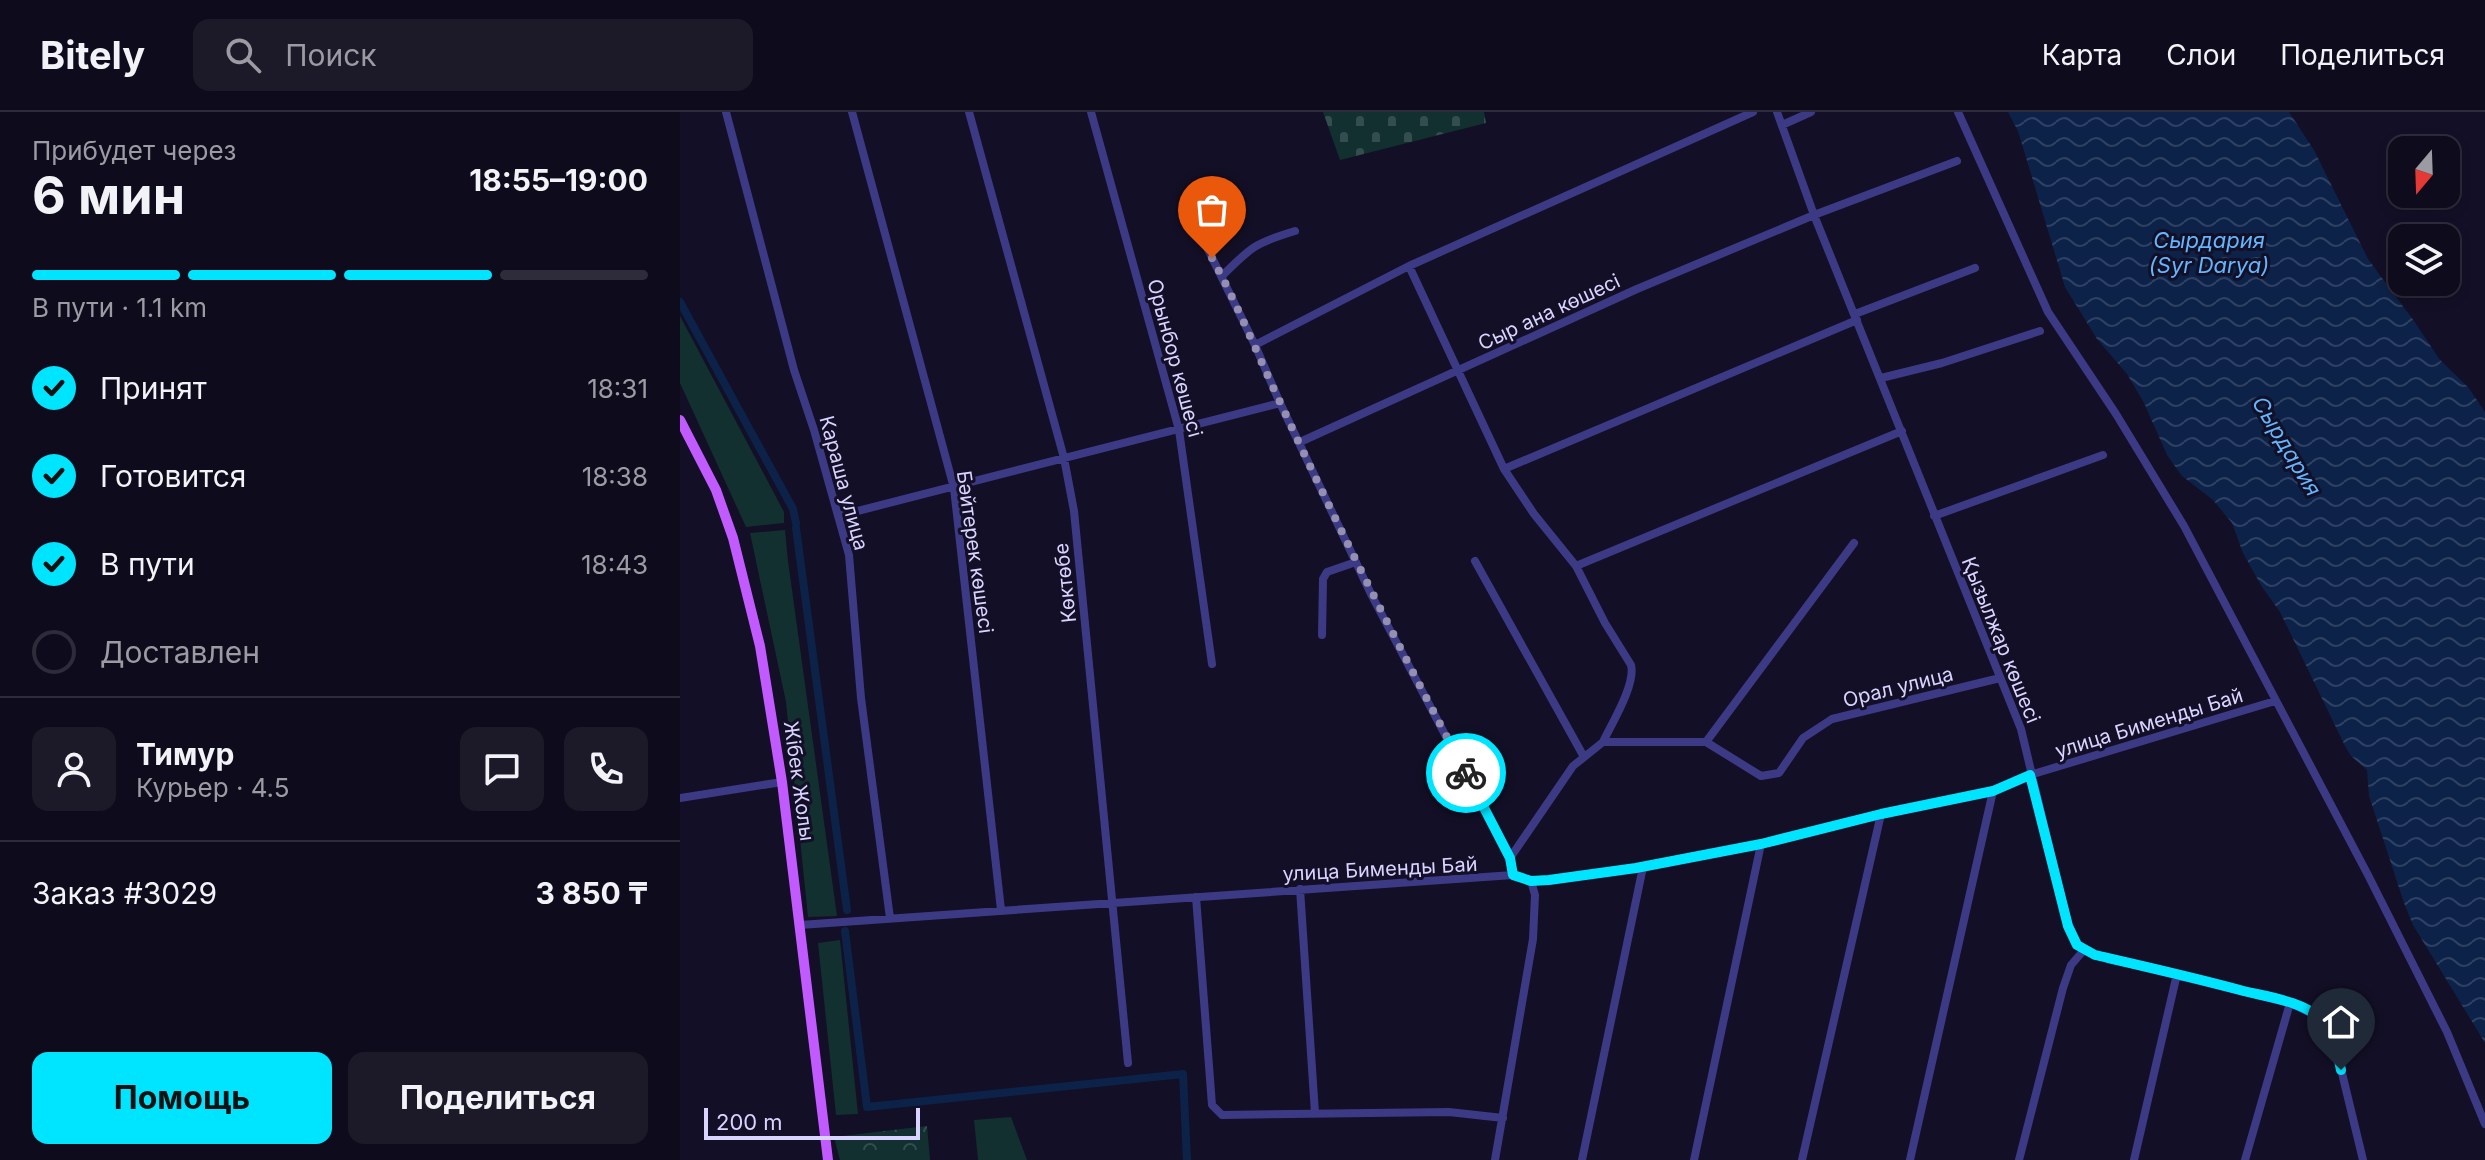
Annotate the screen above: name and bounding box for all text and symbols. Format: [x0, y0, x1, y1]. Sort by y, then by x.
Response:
search box [193, 19, 753, 91]
text: Bitely [40, 32, 145, 78]
icon: search [221, 33, 265, 77]
text: Поиск [285, 37, 377, 73]
text: Карта [2042, 38, 2122, 72]
text: Слои [2166, 38, 2236, 72]
text: Поделиться [2280, 38, 2445, 72]
text: Прибудет через [32, 135, 236, 166]
north arrow [2388, 136, 2460, 208]
map controls [2388, 136, 2460, 296]
text: 18:55–19:00 [469, 162, 648, 198]
text: 6 мин [32, 164, 185, 227]
pin [1178, 176, 1246, 258]
icon: bag [1190, 188, 1234, 232]
button: layers [2388, 224, 2460, 296]
water label: Сырдария (Syr Darya) [2149, 227, 2269, 278]
street label: Сыр ана көшесі [1474, 269, 1624, 355]
street label: Орынбор көшесі [1142, 276, 1208, 440]
text: В пути · 1.1 km [32, 292, 207, 323]
icon: check [32, 366, 76, 410]
text: Принят [100, 370, 207, 406]
text: 18:31 [587, 373, 648, 404]
water label: Сырдария [2247, 391, 2327, 501]
street label: Караша улица [814, 413, 874, 553]
icon: check [32, 454, 76, 498]
text: Готовится [100, 458, 246, 494]
text: 18:38 [582, 461, 648, 492]
street label: Бәйтерек көшесі [952, 469, 998, 635]
icon: check [32, 542, 76, 586]
street label: Көктөбе [1049, 542, 1081, 624]
text: В пути [100, 546, 195, 582]
text: 18:43 [581, 549, 648, 580]
street label: Қызылжар көшесі [1957, 553, 2045, 727]
text: Доставлен [100, 634, 260, 670]
street label: Орал улица [1840, 662, 1956, 712]
street label: улица Бименды Бай [2052, 683, 2246, 763]
street label: Жібек Жолы [779, 719, 819, 843]
button: person [32, 727, 116, 811]
button: chat [460, 727, 544, 811]
button: phone [564, 727, 648, 811]
courier [1426, 733, 1506, 813]
text: Тимур [136, 736, 234, 772]
icon: bike [1444, 751, 1488, 795]
text: Курьер · 4.5 [136, 772, 290, 803]
street label: улица Бименды Бай [1282, 852, 1478, 886]
text: Заказ #3029 [32, 875, 217, 911]
text: 3 850 ₸ [535, 875, 648, 911]
pin [2307, 988, 2375, 1070]
icon: home [2319, 1000, 2363, 1044]
button: Помощь [32, 1052, 332, 1144]
button: Поделиться [348, 1052, 648, 1144]
scale bar [704, 1104, 920, 1140]
text: 200 m [716, 1109, 783, 1135]

